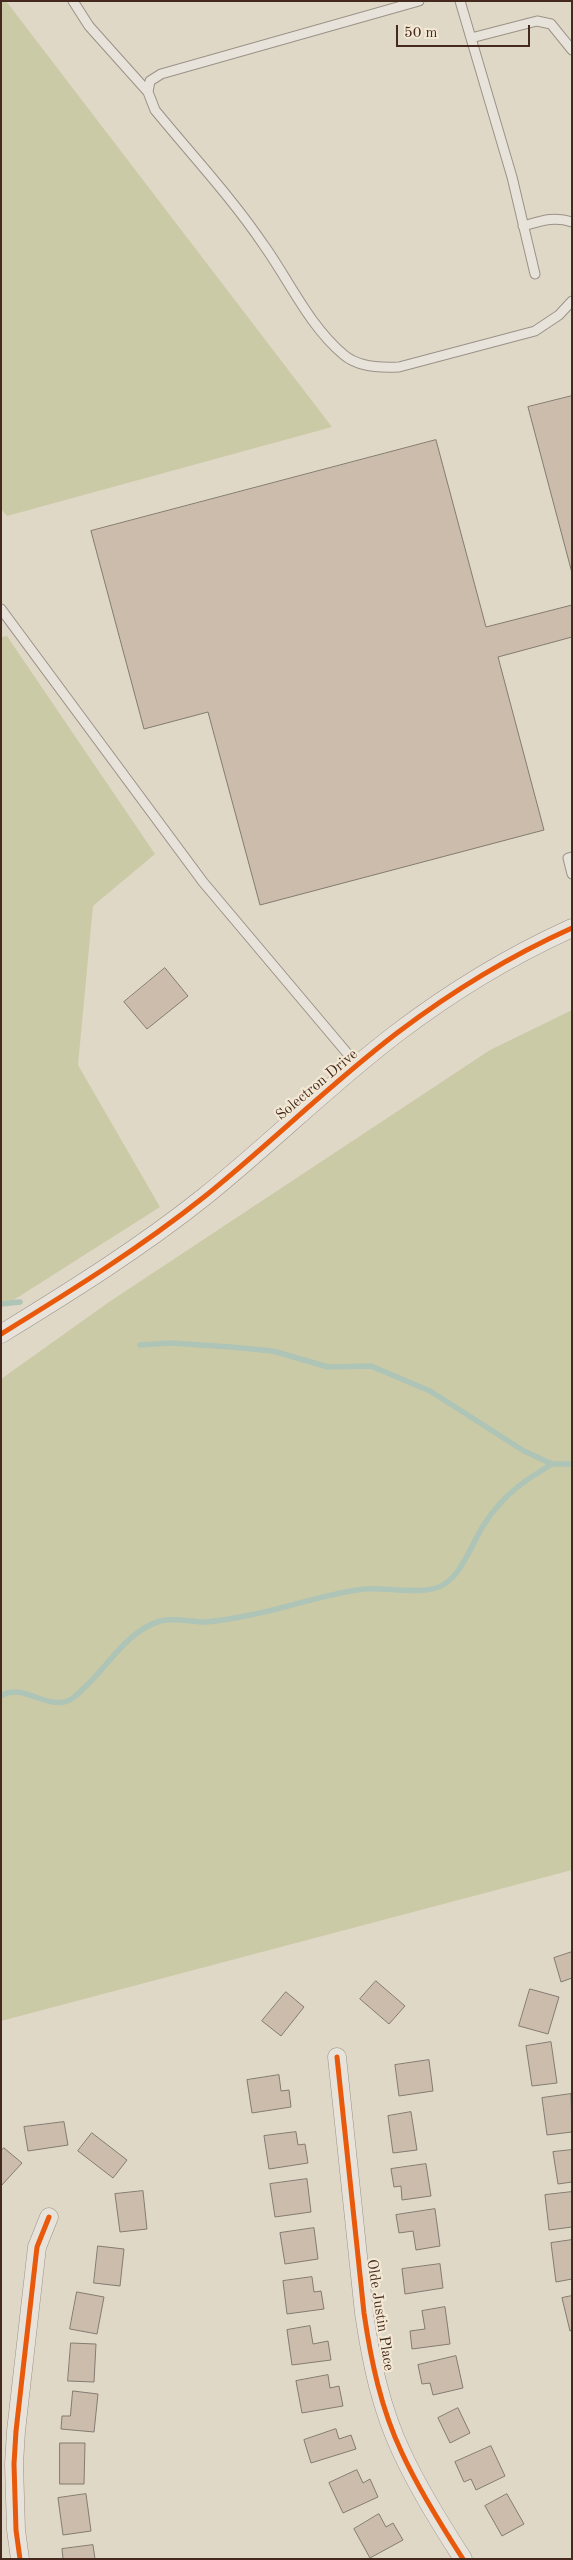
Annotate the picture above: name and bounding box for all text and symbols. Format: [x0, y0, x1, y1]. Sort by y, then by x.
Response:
scale bar [398, 15, 532, 47]
text: 50 m [404, 26, 438, 41]
street label: Solectron Drive [272, 1046, 362, 1124]
street label: Olde Justin Place [362, 2258, 398, 2372]

